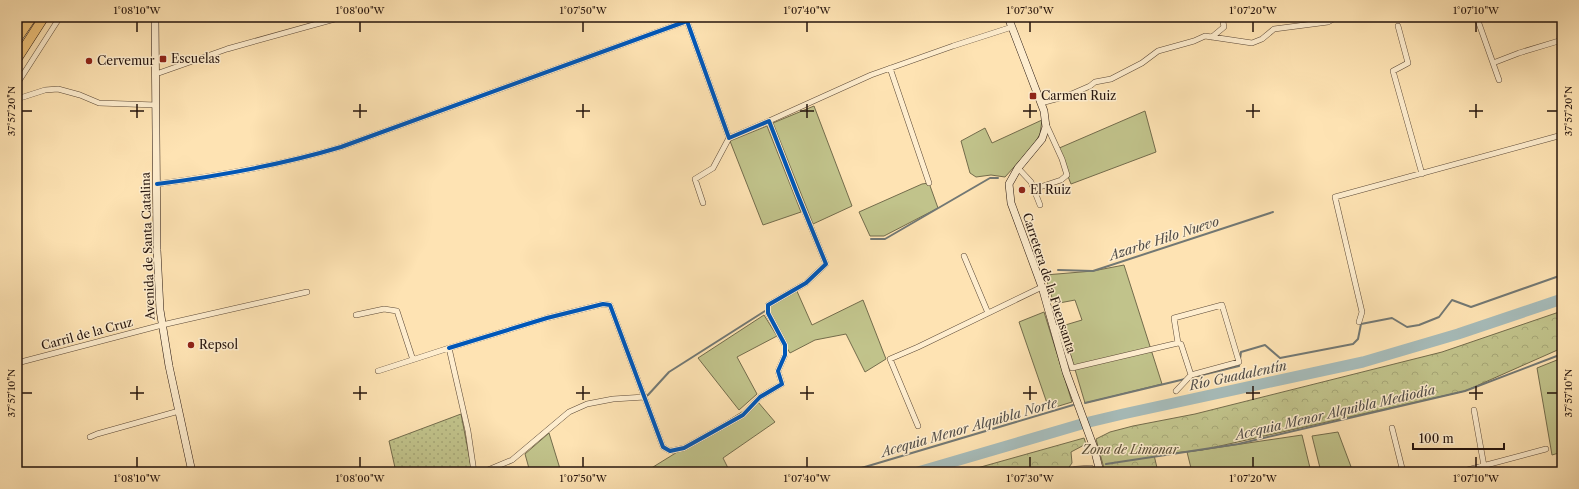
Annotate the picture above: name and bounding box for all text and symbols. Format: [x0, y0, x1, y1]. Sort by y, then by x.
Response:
text: 1°08'10"W [113, 4, 162, 17]
text: 1°08'00"W [335, 4, 386, 17]
text: 1°07'50"W [559, 4, 608, 17]
text: 1°07'40"W [783, 4, 832, 17]
text: 1°07'30"W [1006, 4, 1055, 17]
text: 1°07'20"W [1229, 4, 1278, 17]
text: 1°07'10"W [1453, 4, 1500, 17]
place label: Escuelas [171, 51, 220, 66]
place label: Cervemur [97, 53, 155, 68]
marker: Escuelas [158, 54, 168, 64]
marker: Cervemur [84, 56, 94, 66]
text: 37°57'20"N [5, 86, 18, 136]
text: 37°57'20"N [1562, 86, 1575, 136]
place label: Carmen Ruiz [1041, 88, 1116, 103]
marker: Carmen Ruiz [1028, 91, 1038, 101]
street label: Avenida de Santa Catalina [137, 171, 158, 321]
place label: El Ruiz [1030, 182, 1071, 197]
marker: El Ruiz [1017, 185, 1027, 195]
street label: Carretera de la Fuensanta [1020, 211, 1079, 356]
water label: Azarbe Hilo Nuevo [1105, 213, 1221, 264]
street label: Carril de la Cruz [39, 314, 134, 353]
place label: Repsol [199, 337, 238, 352]
marker: Repsol [186, 340, 196, 350]
water label: Río Guadalentín [1187, 357, 1288, 393]
text: 37°57'10"N [5, 369, 18, 417]
text: 37°57'10"N [1562, 369, 1575, 417]
water label: Acequia Menor Alquibla Mediodía [1231, 381, 1437, 443]
water label: Acequia Menor Alquibla Norte [877, 394, 1060, 460]
scale bar [1413, 425, 1504, 451]
text: 100 m [1419, 431, 1454, 446]
park label: Zona de Limonar [1081, 442, 1180, 457]
text: 1°08'10"W [113, 472, 162, 485]
text: 1°08'00"W [335, 472, 386, 485]
text: 1°07'50"W [559, 472, 608, 485]
text: 1°07'40"W [783, 472, 832, 485]
text: 1°07'30"W [1006, 472, 1055, 485]
text: 1°07'20"W [1229, 472, 1278, 485]
text: 1°07'10"W [1453, 472, 1500, 485]

